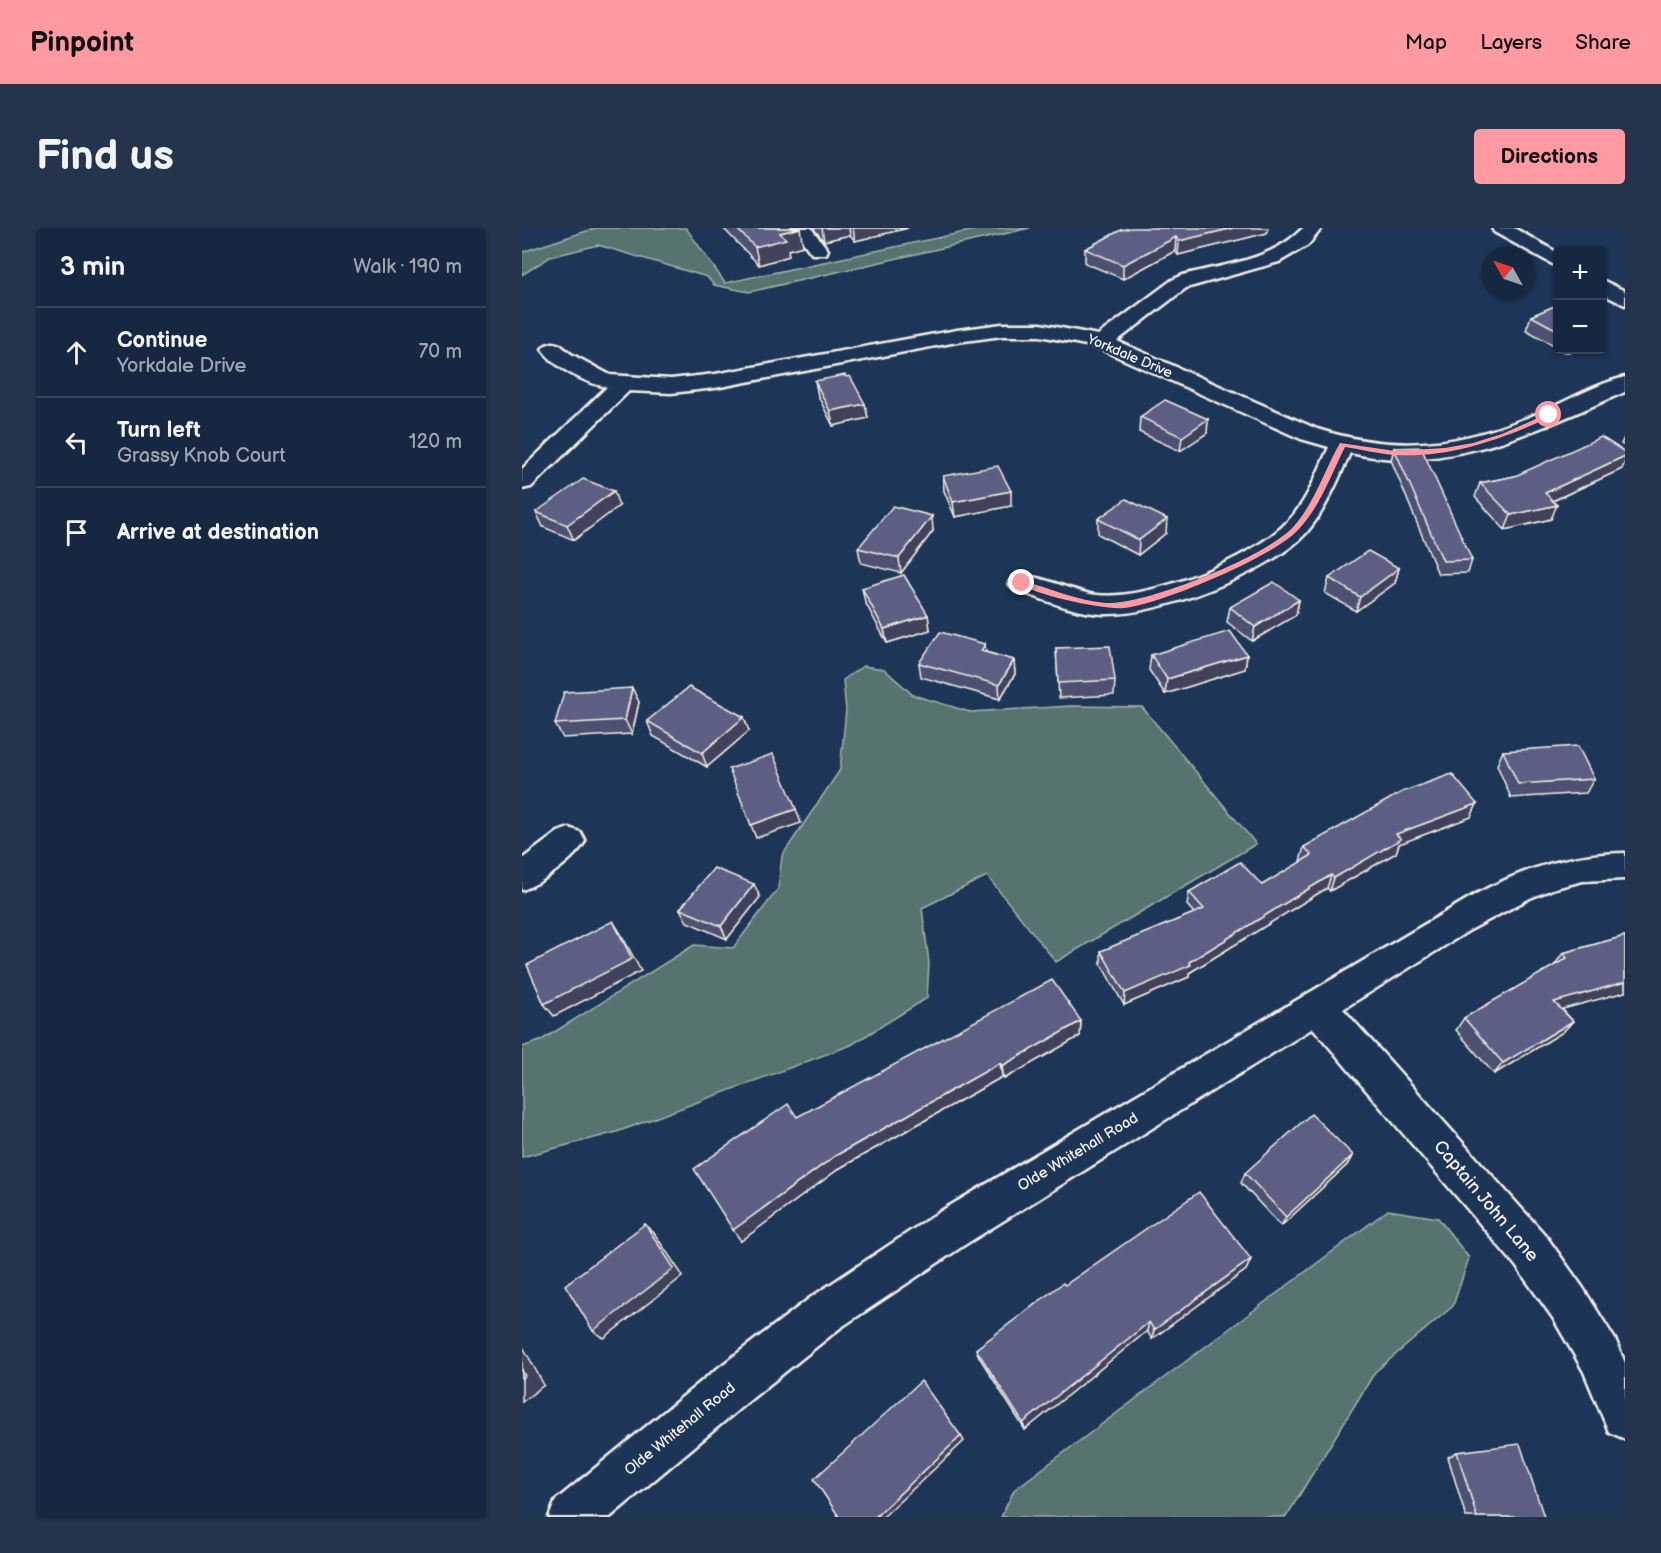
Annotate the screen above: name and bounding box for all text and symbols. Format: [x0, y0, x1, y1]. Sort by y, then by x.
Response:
text: Pinpoint [30, 26, 134, 59]
text: Map [1405, 30, 1447, 55]
text: Layers [1480, 30, 1542, 55]
text: Share [1575, 30, 1631, 55]
button: Directions [1474, 129, 1625, 184]
text: Find us [36, 131, 174, 182]
north arrow [1481, 246, 1535, 300]
map controls [1553, 246, 1607, 354]
button: + [1553, 246, 1607, 300]
text: 3 min [60, 252, 125, 283]
text: Walk · 190 m [353, 255, 462, 279]
button: − [1553, 300, 1607, 354]
text: Continue [117, 327, 207, 354]
street label: Yorkdale Drive [1084, 330, 1175, 382]
icon: ahead [60, 336, 93, 369]
text: 70 m [418, 340, 462, 364]
text: Yorkdale Drive [117, 354, 246, 378]
route start [1535, 401, 1561, 427]
text: Turn left [117, 417, 201, 444]
icon: left [60, 426, 93, 459]
text: 120 m [409, 430, 462, 454]
text: Grassy Knob Court [117, 444, 286, 468]
icon: arrive [60, 516, 93, 549]
text: Arrive at destination [117, 519, 319, 546]
route end [1008, 569, 1034, 595]
street label: Olde Whitehall Road [1014, 1108, 1142, 1196]
street label: Captain John Lane [1429, 1136, 1543, 1266]
street label: Olde Whitehall Road [621, 1378, 739, 1480]

